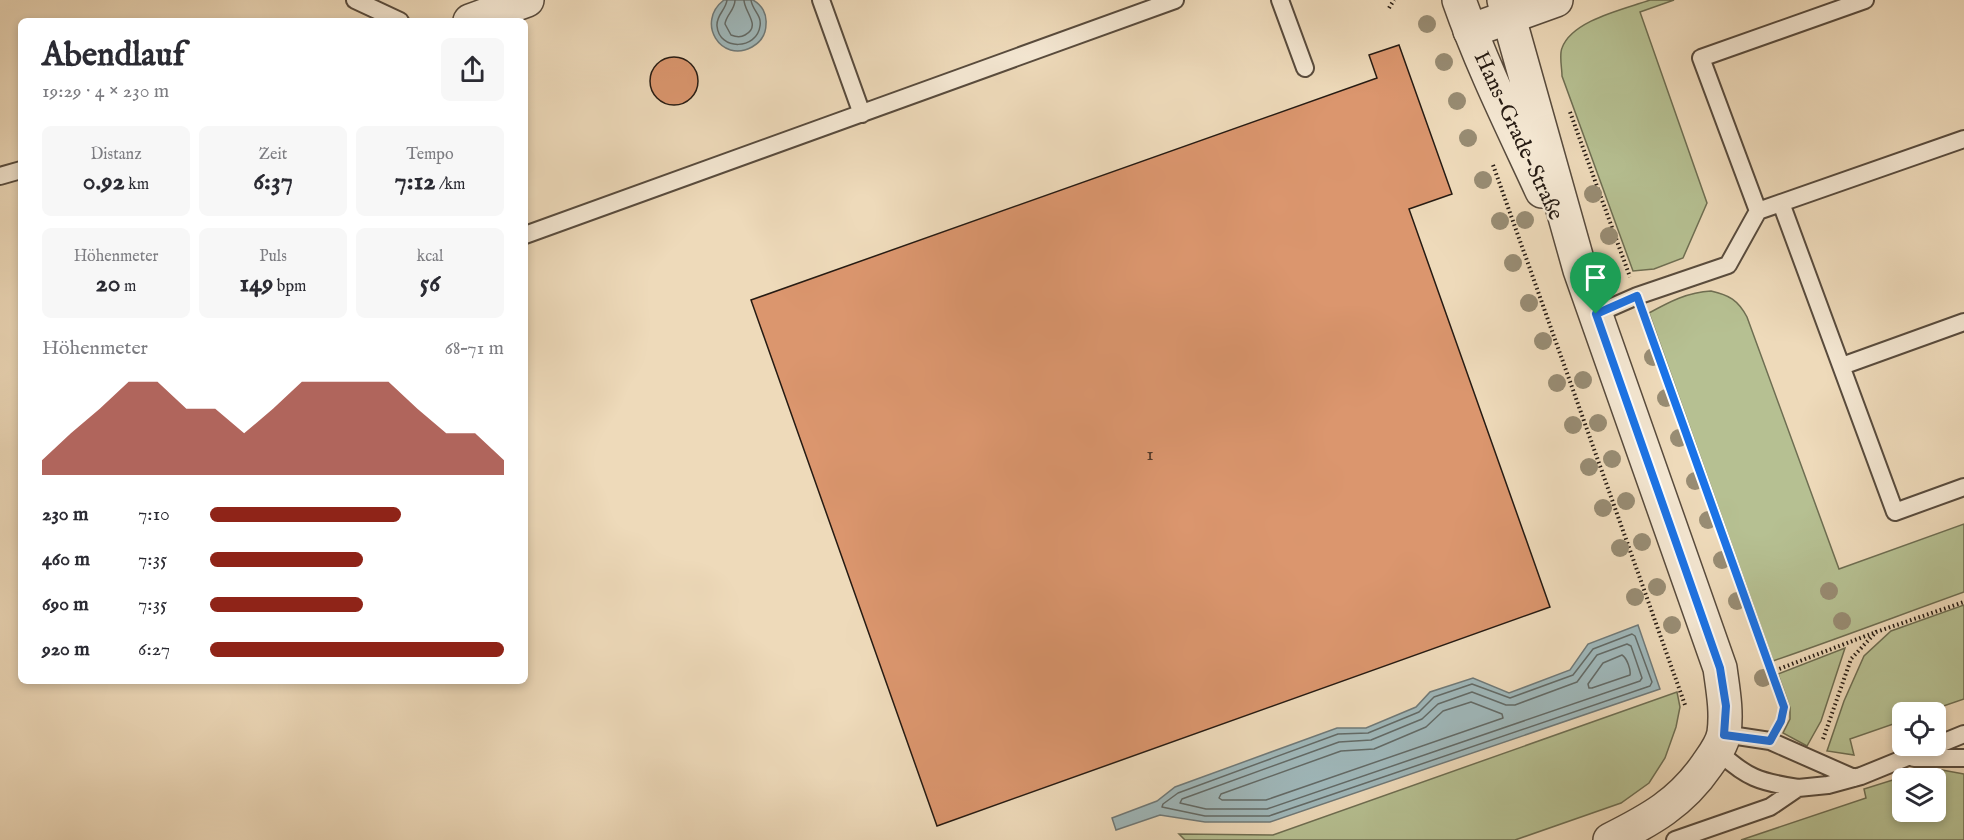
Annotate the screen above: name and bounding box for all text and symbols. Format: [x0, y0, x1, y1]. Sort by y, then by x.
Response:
text: Abendlauf [42, 35, 185, 77]
button: share [441, 38, 504, 101]
street label: Hans-Grade-Straße [1467, 47, 1569, 225]
text: 19:29 · 4 × 230 m [42, 79, 169, 104]
text: Distanz [90, 145, 142, 165]
text: Zeit [259, 145, 287, 165]
text: Tempo [406, 145, 454, 165]
text: 0.92 [83, 165, 125, 198]
text: 6:37 [253, 165, 293, 198]
text: 7:12 [395, 165, 436, 198]
text: km [125, 175, 149, 195]
text: /km [436, 175, 465, 195]
text: Höhenmeter [74, 247, 158, 267]
text: Puls [259, 247, 287, 267]
text: kcal [417, 247, 443, 267]
pin [1570, 252, 1621, 314]
icon: arrive [1579, 261, 1612, 294]
text: 20 [96, 267, 121, 300]
text: 149 [240, 267, 273, 300]
text: 56 [420, 267, 440, 300]
text: m [121, 277, 136, 297]
text: bpm [273, 277, 306, 297]
text: Höhenmeter [42, 336, 148, 361]
text: 68–71 m [444, 336, 504, 361]
house number: 1 [1146, 442, 1154, 467]
text: 230 m [42, 502, 89, 527]
text: 7:10 [138, 502, 170, 527]
text: 460 m [42, 547, 90, 572]
text: 7:35 [138, 547, 167, 572]
text: 690 m [42, 592, 89, 617]
text: 7:35 [138, 592, 167, 617]
text: 920 m [42, 637, 90, 662]
text: 6:27 [138, 637, 170, 662]
map controls [1892, 702, 1946, 822]
button: locate [1892, 702, 1946, 756]
button: layers [1892, 768, 1946, 822]

